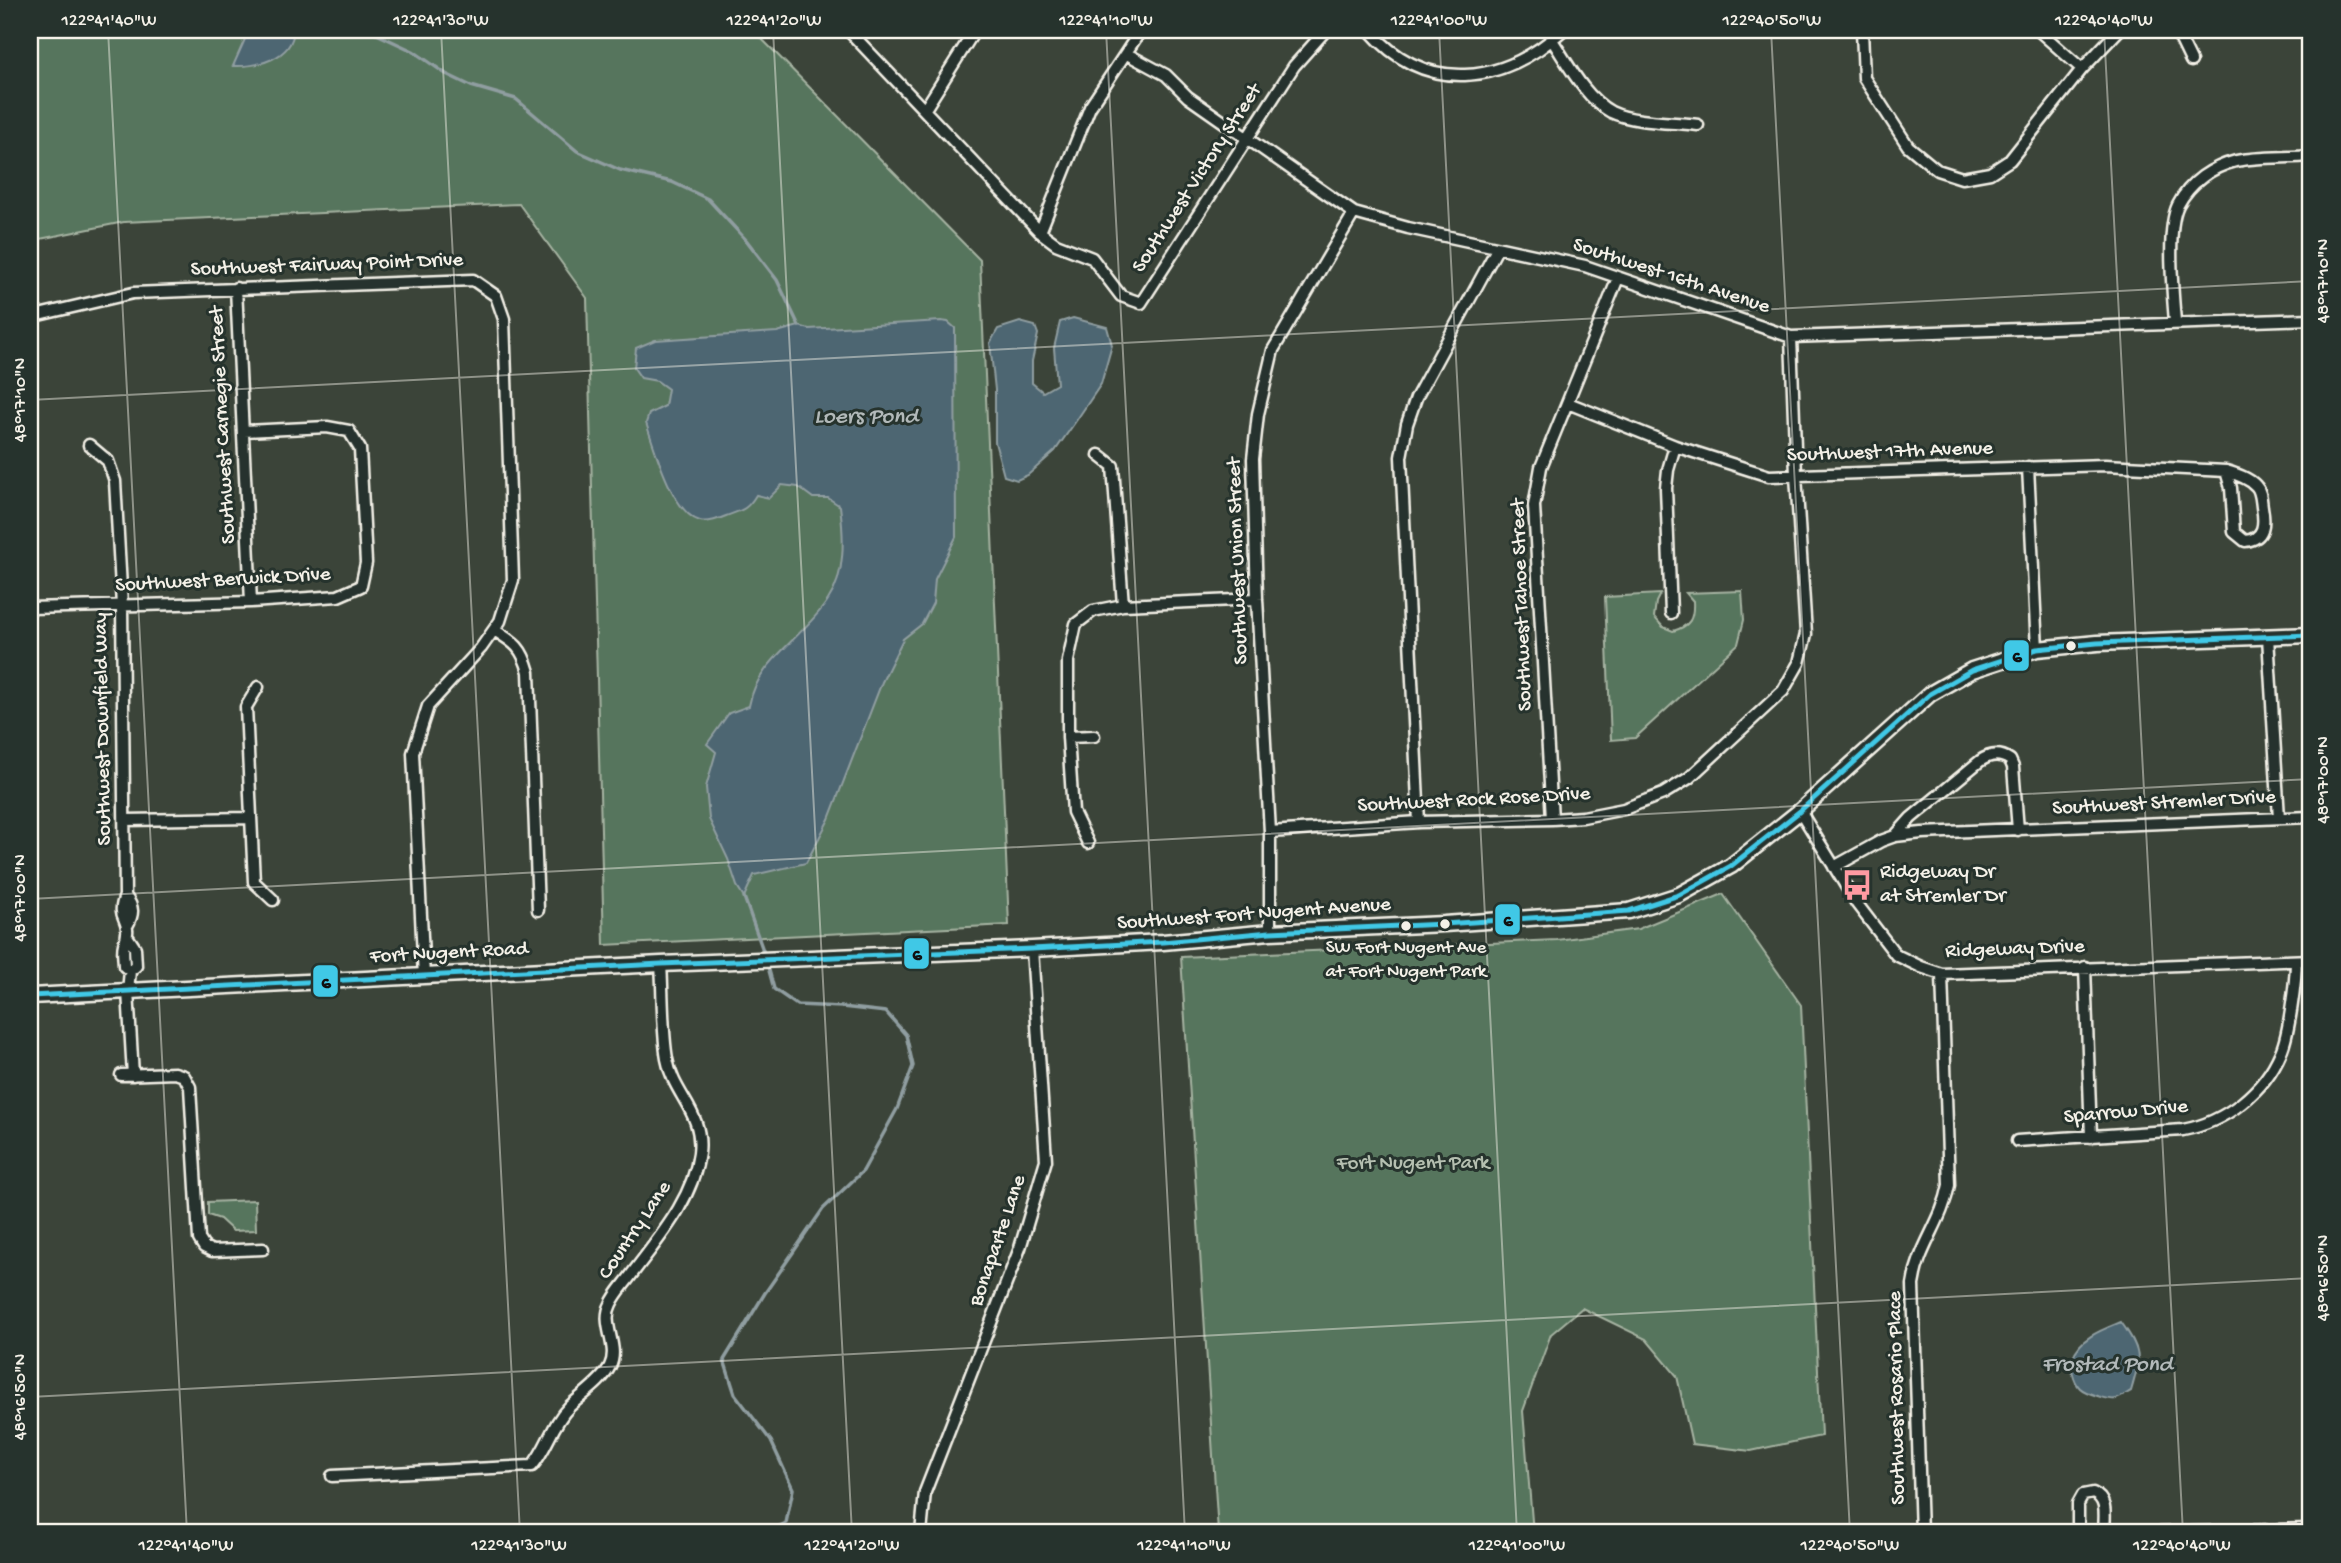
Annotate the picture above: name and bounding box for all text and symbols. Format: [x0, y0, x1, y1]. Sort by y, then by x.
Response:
text: 122°41'40"W [61, 11, 156, 32]
text: 122°41'30"W [392, 11, 489, 32]
text: 122°41'20"W [725, 11, 822, 32]
text: 122°41'10"W [1058, 11, 1153, 32]
text: 122°41'00"W [1390, 11, 1487, 32]
text: 122°40'50"W [1722, 11, 1821, 32]
text: 122°40'40"W [2054, 11, 2153, 32]
street label: Southwest Victory Street [1128, 78, 1270, 278]
street label: Southwest 16th Avenue [1569, 233, 1774, 321]
text: 48°17'10"N [2314, 239, 2335, 323]
street label: Southwest Fairway Point Drive [190, 249, 465, 283]
street label: Southwest Carnegie Street [205, 303, 243, 545]
text: 48°17'10"N [11, 358, 32, 442]
water label: Loers Pond [814, 404, 920, 431]
street label: Southwest 17th Avenue [1787, 437, 1995, 469]
street label: Southwest Union Street [1223, 455, 1255, 665]
street label: Southwest Tahoe Street [1507, 496, 1539, 712]
street label: Southwest Berwick Drive [115, 563, 333, 599]
street label: Southwest Downfield Way [89, 612, 119, 846]
line badge: 6 [2003, 639, 2030, 672]
unlabelled marker [2064, 639, 2078, 653]
text: 6 [2012, 647, 2022, 670]
text: 48°17'00"N [2314, 736, 2335, 824]
street label: Southwest Rock Rose Drive [1357, 782, 1592, 820]
street label: Southwest Stremler Drive [2052, 786, 2278, 822]
text: 48°17'00"N [11, 854, 32, 942]
place label: Ridgeway Dr at Stremler Dr [1880, 861, 2007, 910]
bus stop icon: Ridgeway Dr at Stremler Dr [1840, 868, 1874, 902]
street label: Southwest Fort Nugent Avenue [1116, 893, 1393, 937]
line badge: 6 [1494, 903, 1521, 936]
text: 6 [1503, 911, 1513, 934]
unlabelled marker [1438, 917, 1452, 931]
marker: SW Fort Nugent Ave at Fort Nugent Park [1399, 919, 1413, 933]
street label: Ridgeway Drive [1945, 935, 2086, 965]
street label: Fort Nugent Road [368, 937, 530, 971]
line badge: 6 [903, 937, 930, 970]
place label: SW Fort Nugent Ave at Fort Nugent Park [1326, 937, 1488, 984]
text: 6 [912, 945, 922, 968]
line badge: 6 [312, 964, 339, 998]
text: 6 [321, 973, 331, 996]
street label: Sparrow Drive [2063, 1095, 2190, 1131]
park label: Fort Nugent Park [1336, 1152, 1492, 1177]
street label: Bonaparte Lane [965, 1171, 1034, 1311]
street label: Country Lane [594, 1176, 679, 1285]
text: 48°16'50"N [2314, 1235, 2335, 1321]
street label: Southwest Rosario Place [1884, 1290, 1912, 1505]
water label: Frostad Pond [2042, 1352, 2175, 1379]
text: 48°16'50"N [11, 1354, 32, 1440]
text: 122°41'40"W [138, 1536, 233, 1557]
text: 122°41'30"W [470, 1536, 567, 1557]
text: 122°41'20"W [803, 1536, 900, 1557]
text: 122°41'10"W [1136, 1536, 1231, 1557]
text: 122°41'00"W [1468, 1536, 1565, 1557]
text: 122°40'50"W [1800, 1536, 1899, 1557]
text: 122°40'40"W [2132, 1536, 2231, 1557]

